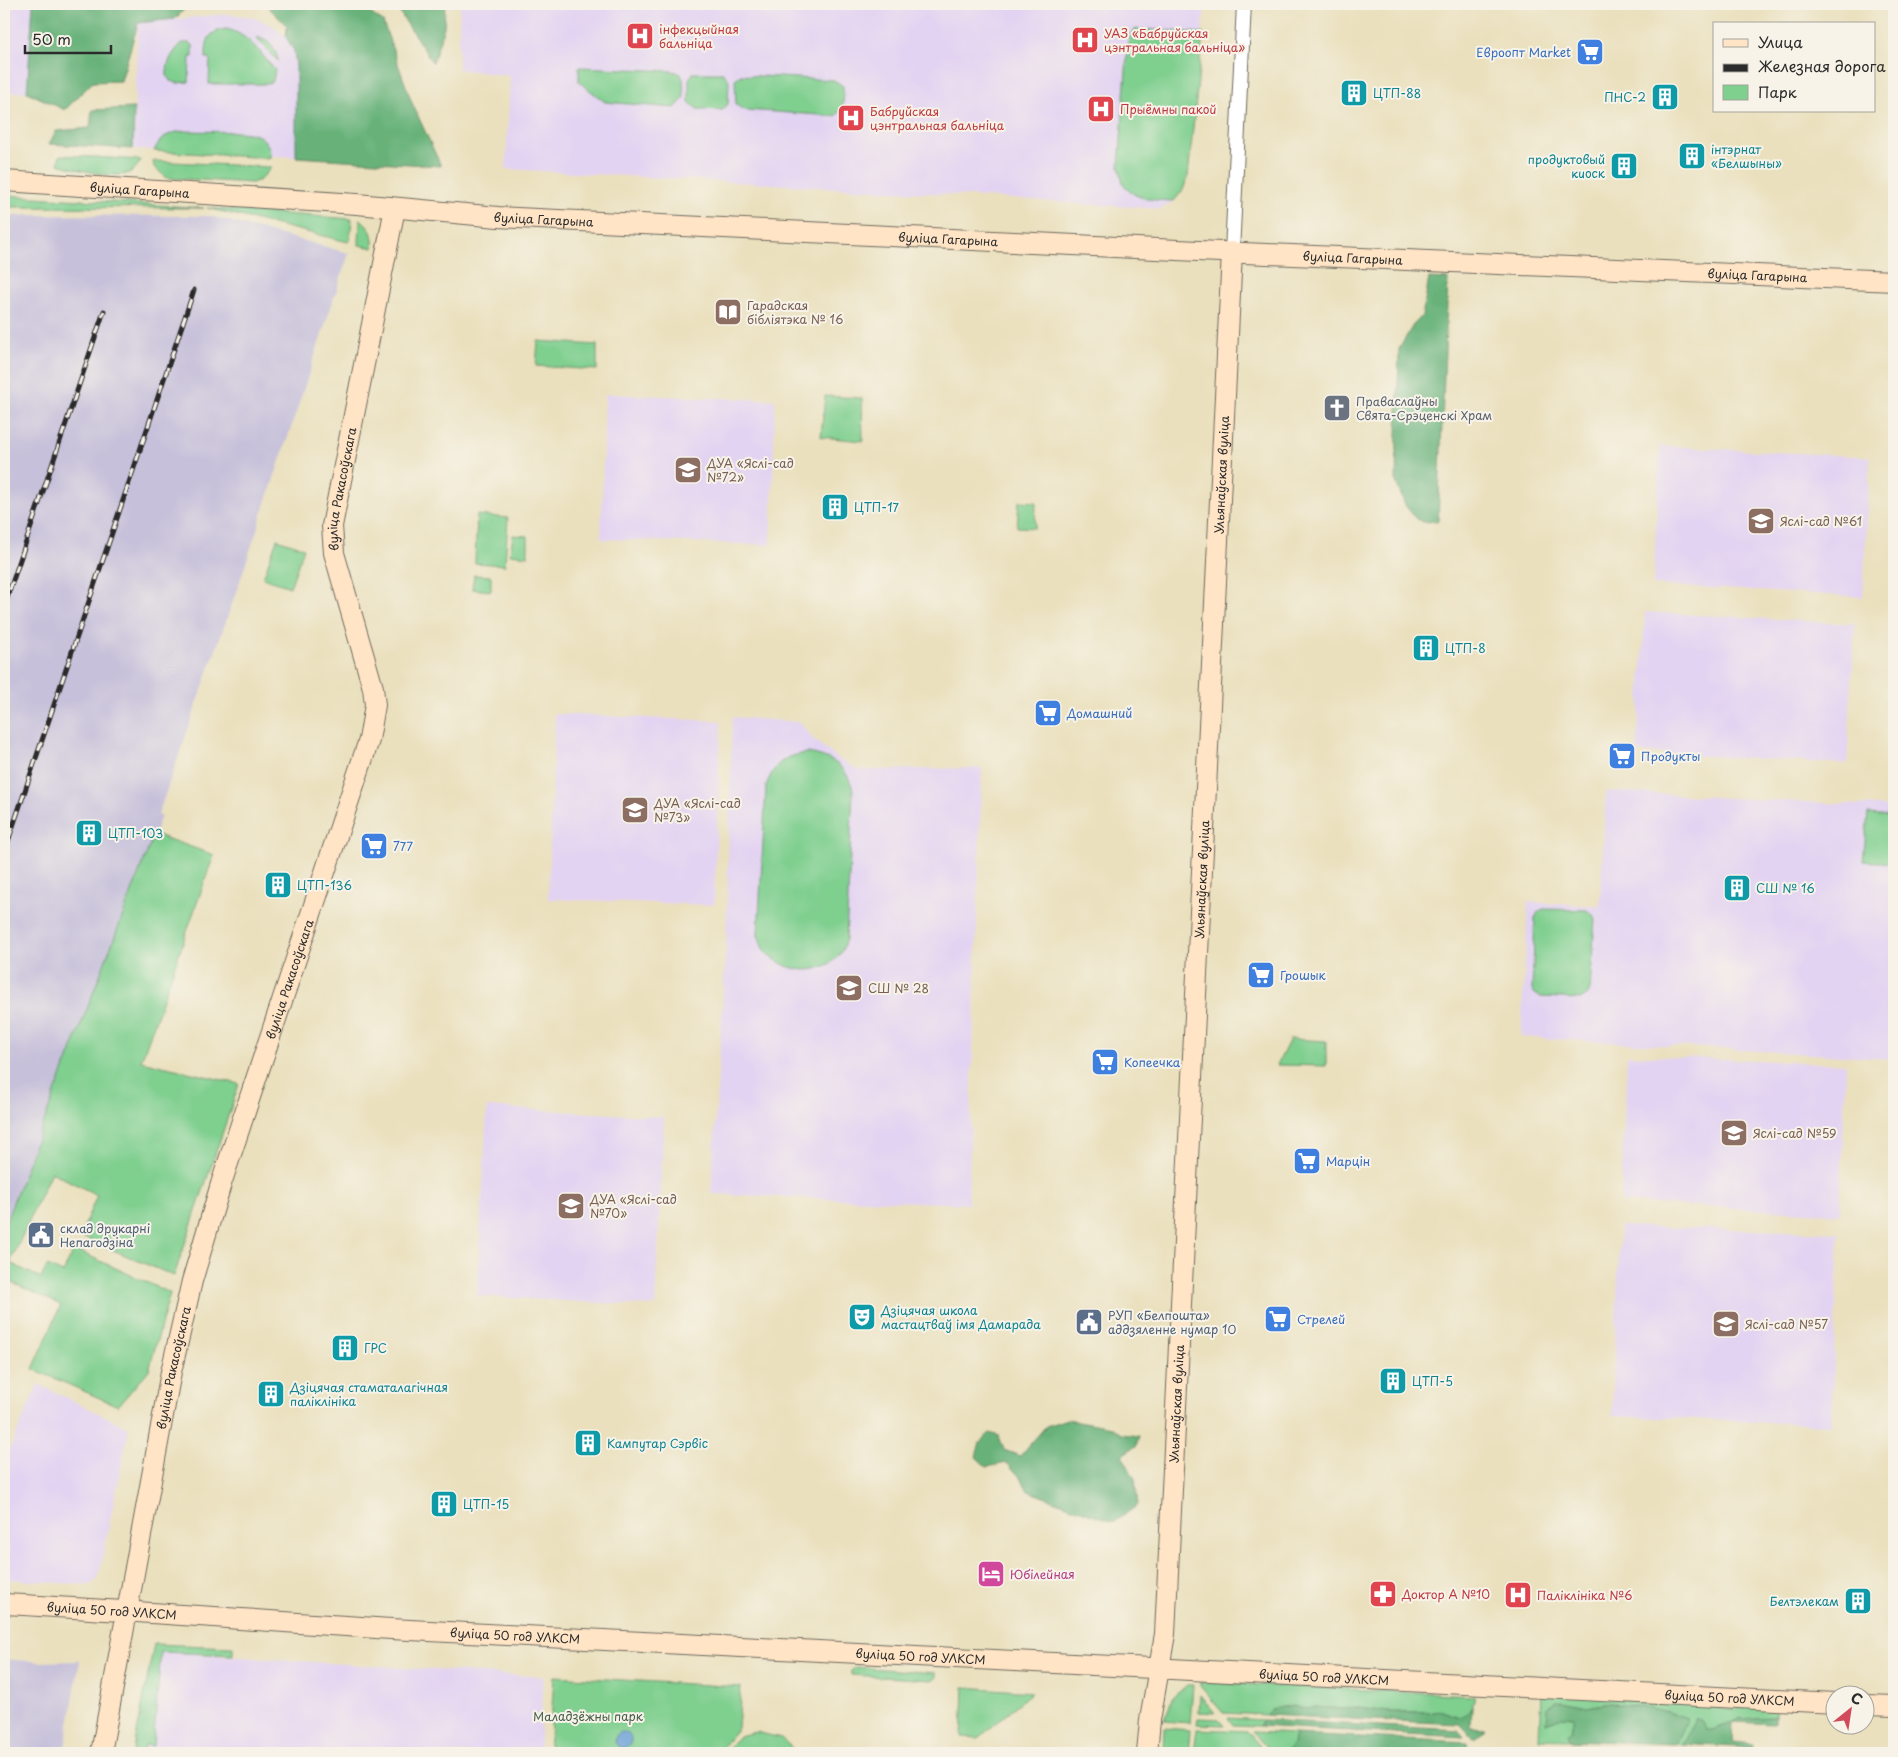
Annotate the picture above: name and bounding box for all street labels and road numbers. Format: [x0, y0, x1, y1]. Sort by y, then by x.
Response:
street label: вуліца Гагарына [89, 178, 191, 202]
street label: вуліца Гагарына [493, 208, 595, 231]
street label: вуліца Гагарына [898, 227, 999, 250]
street label: вуліца Гагарына [1302, 247, 1404, 269]
street label: вуліца Гагарына [1707, 264, 1808, 286]
street label: Ульянаўская вуліца [1209, 415, 1233, 534]
street label: вуліца Ракасоўскага [323, 425, 360, 552]
street label: Ульянаўская вуліца [1190, 819, 1213, 939]
street label: вуліца Ракасоўскага [261, 916, 318, 1041]
street label: вуліца Ракасоўскага [152, 1304, 195, 1431]
street label: Ульянаўская вуліца [1164, 1344, 1188, 1463]
street label: вуліца 50 год УЛКСМ [46, 1597, 177, 1624]
street label: вуліца 50 год УЛКСМ [450, 1623, 580, 1648]
street label: вуліца 50 год УЛКСМ [855, 1644, 986, 1668]
street label: вуліца 50 год УЛКСМ [1259, 1664, 1389, 1689]
street label: вуліца 50 год УЛКСМ [1664, 1685, 1795, 1710]

